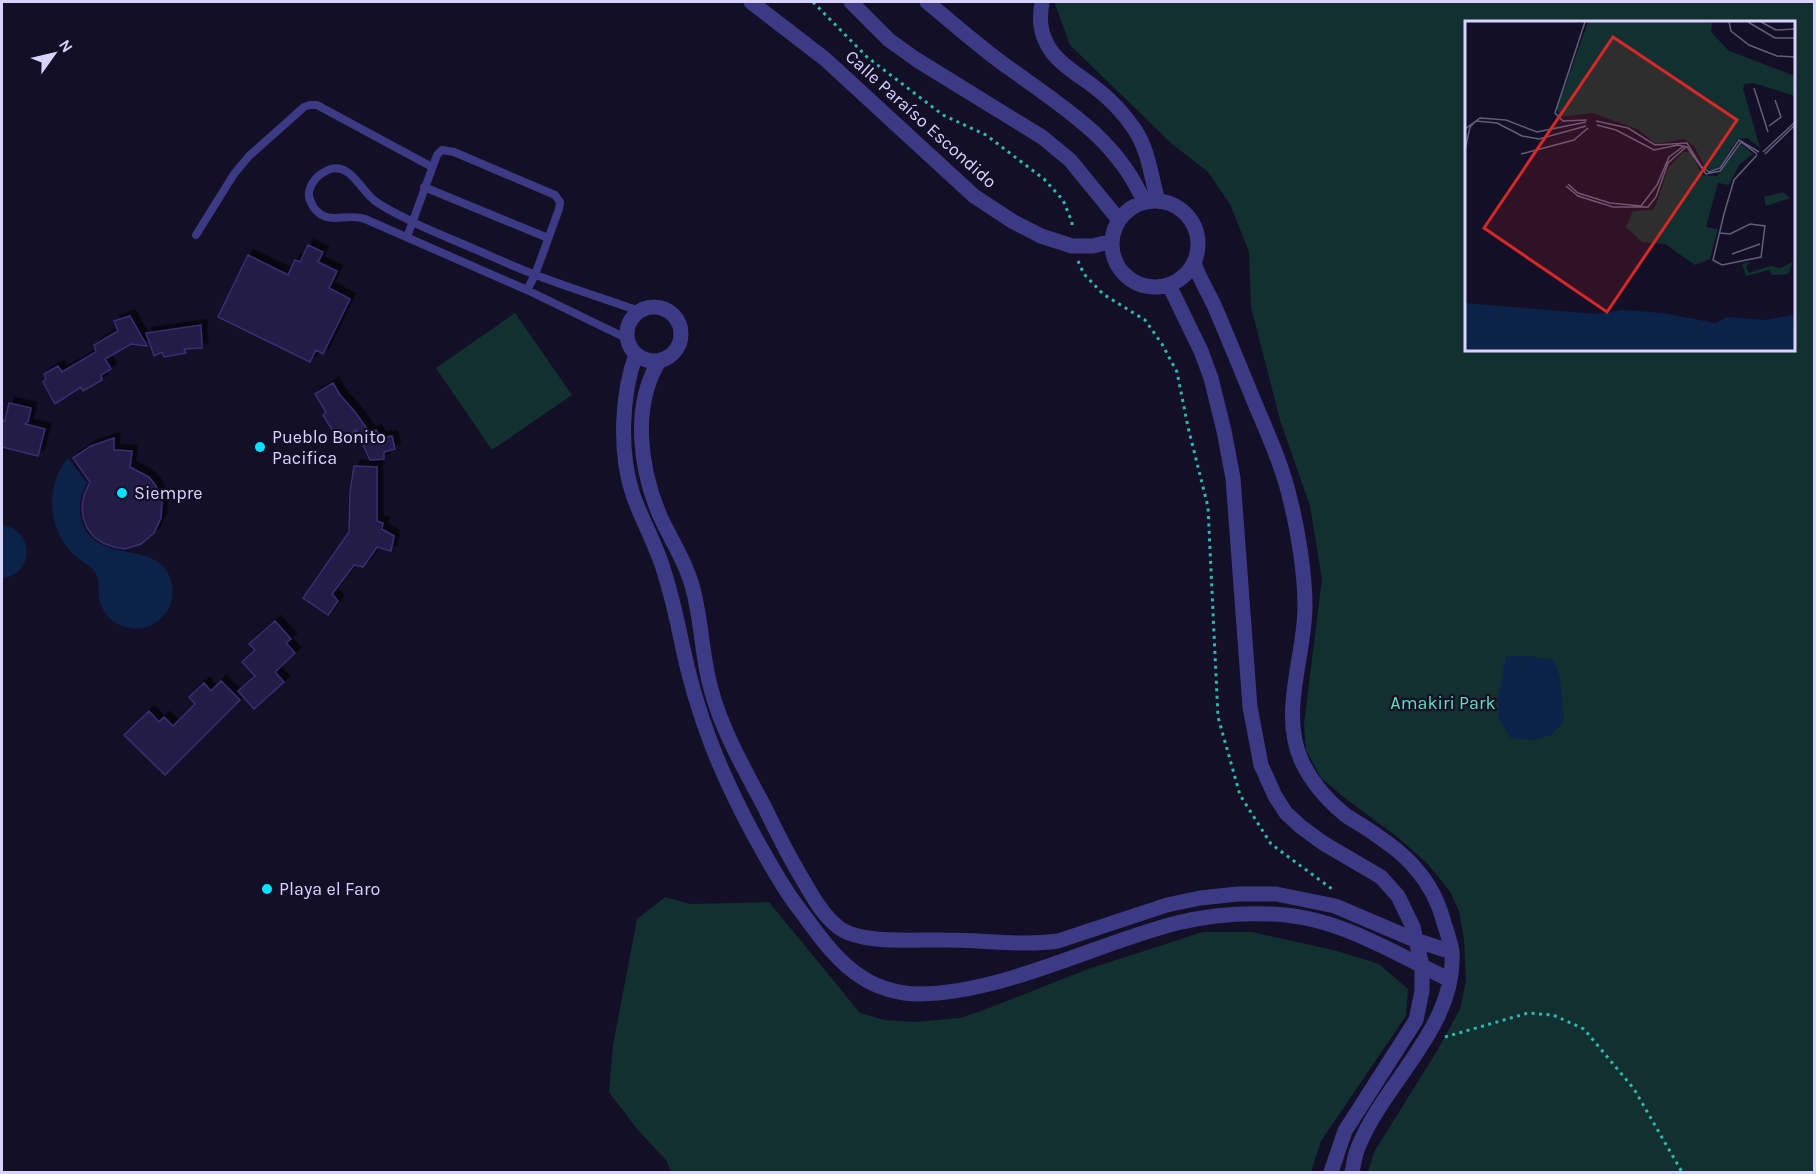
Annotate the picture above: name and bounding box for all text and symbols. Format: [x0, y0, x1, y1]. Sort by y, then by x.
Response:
inset map [1465, 21, 1795, 351]
north arrow [24, 24, 84, 84]
text: N [55, 36, 77, 56]
street label: Calle Paraíso Escondido [841, 45, 1001, 193]
place label: Pueblo Bonito Pacifica [272, 426, 386, 469]
marker: Pueblo Bonito Pacifica [253, 440, 267, 454]
place label: Siempre [134, 482, 203, 504]
marker: Siempre [115, 486, 129, 500]
park label: Amakiri Park [1390, 692, 1496, 714]
place label: Playa el Faro [279, 878, 380, 900]
marker: Playa el Faro [260, 882, 274, 896]

